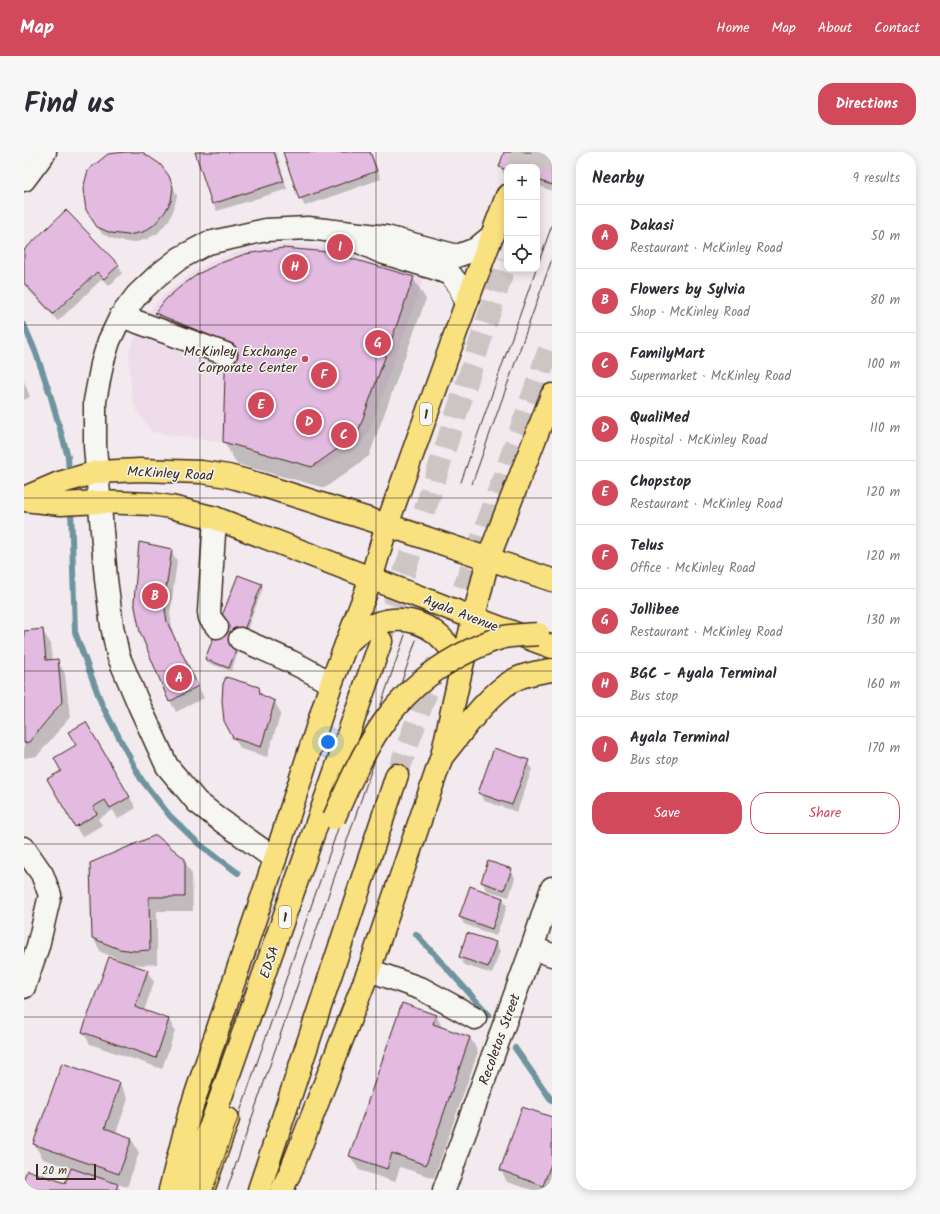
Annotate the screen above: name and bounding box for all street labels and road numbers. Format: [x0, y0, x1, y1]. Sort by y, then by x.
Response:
road number: 1 [420, 403, 432, 425]
street label: McKinley Road [126, 461, 215, 487]
street label: Ayala Avenue [420, 590, 502, 639]
road number: 1 [279, 906, 291, 928]
street label: EDSA [254, 943, 286, 982]
street label: Recoletos Street [473, 990, 527, 1088]

